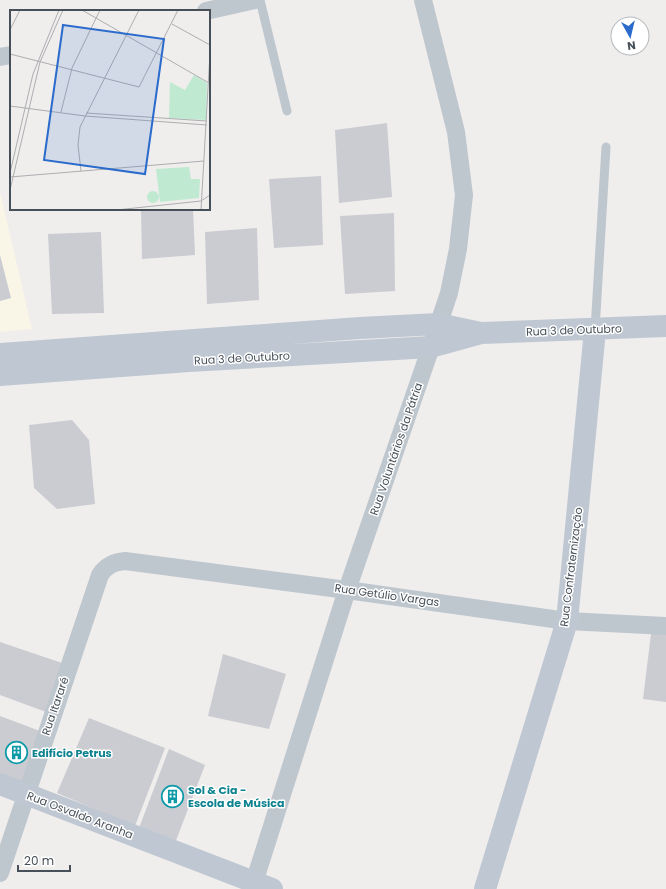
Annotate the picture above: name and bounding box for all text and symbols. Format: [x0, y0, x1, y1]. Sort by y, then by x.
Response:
inset map [10, 10, 210, 210]
north arrow [610, 16, 650, 56]
text: N [626, 37, 637, 54]
street label: Rua 3 de Outubro [526, 320, 622, 340]
street label: Rua 3 de Outubro [194, 347, 290, 369]
street label: Rua Voluntários da Pátria [366, 381, 426, 517]
street label: Rua Confraternização [556, 506, 586, 628]
street label: Rua Getúlio Vargas [334, 580, 441, 610]
street label: Rua Itararé [38, 675, 73, 737]
building icon: Edifício Petrus [3, 740, 29, 766]
place label: Edifício Petrus [32, 745, 112, 761]
place label: Sol & Cia - Escola de Música [188, 782, 284, 811]
building icon: Sol & Cia - Escola de Música [159, 783, 185, 809]
street label: Rua Osvaldo Aranha [25, 787, 135, 843]
scale bar [18, 847, 70, 873]
text: 20 m [24, 852, 54, 869]

